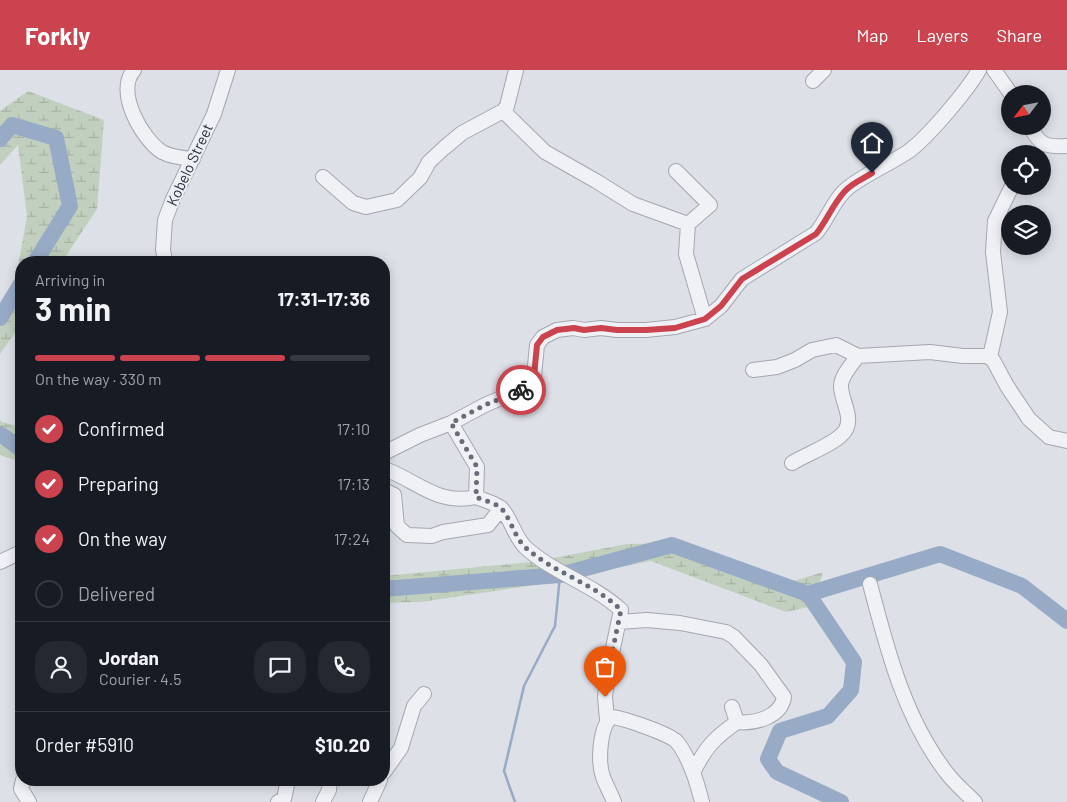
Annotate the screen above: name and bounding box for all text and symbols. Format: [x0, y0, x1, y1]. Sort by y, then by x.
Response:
text: Forkly [25, 21, 90, 50]
text: Map [856, 24, 888, 46]
text: Layers [916, 24, 969, 46]
text: Share [997, 24, 1042, 46]
north arrow [1001, 85, 1051, 135]
map controls [1001, 85, 1051, 255]
street label: Kobelo Street [162, 121, 216, 209]
pin [851, 122, 893, 173]
icon: home [858, 129, 886, 157]
button: locate [1001, 145, 1051, 195]
button: layers [1001, 205, 1051, 255]
text: Arriving in [35, 270, 105, 289]
text: 17:31–17:36 [277, 287, 370, 310]
text: 3 min [35, 289, 111, 327]
courier [496, 365, 546, 415]
text: On the way · 330 m [35, 369, 161, 388]
icon: bike [507, 376, 535, 404]
icon: check [35, 415, 63, 443]
text: Confirmed [78, 417, 165, 440]
text: 17:10 [337, 419, 370, 438]
icon: check [35, 470, 63, 498]
text: Preparing [78, 472, 159, 495]
text: 17:13 [338, 474, 370, 493]
icon: check [35, 525, 63, 553]
text: On the way [78, 527, 167, 550]
text: 17:24 [334, 529, 370, 548]
text: Delivered [78, 582, 155, 605]
button: person [35, 641, 87, 693]
button: chat [254, 641, 306, 693]
button: phone [318, 641, 370, 693]
text: Jordan [99, 646, 159, 669]
pin [584, 646, 626, 697]
icon: bag [591, 653, 619, 681]
text: Courier · 4.5 [99, 669, 182, 688]
text: Order #5910 [35, 733, 134, 756]
text: $10.20 [315, 733, 370, 756]

